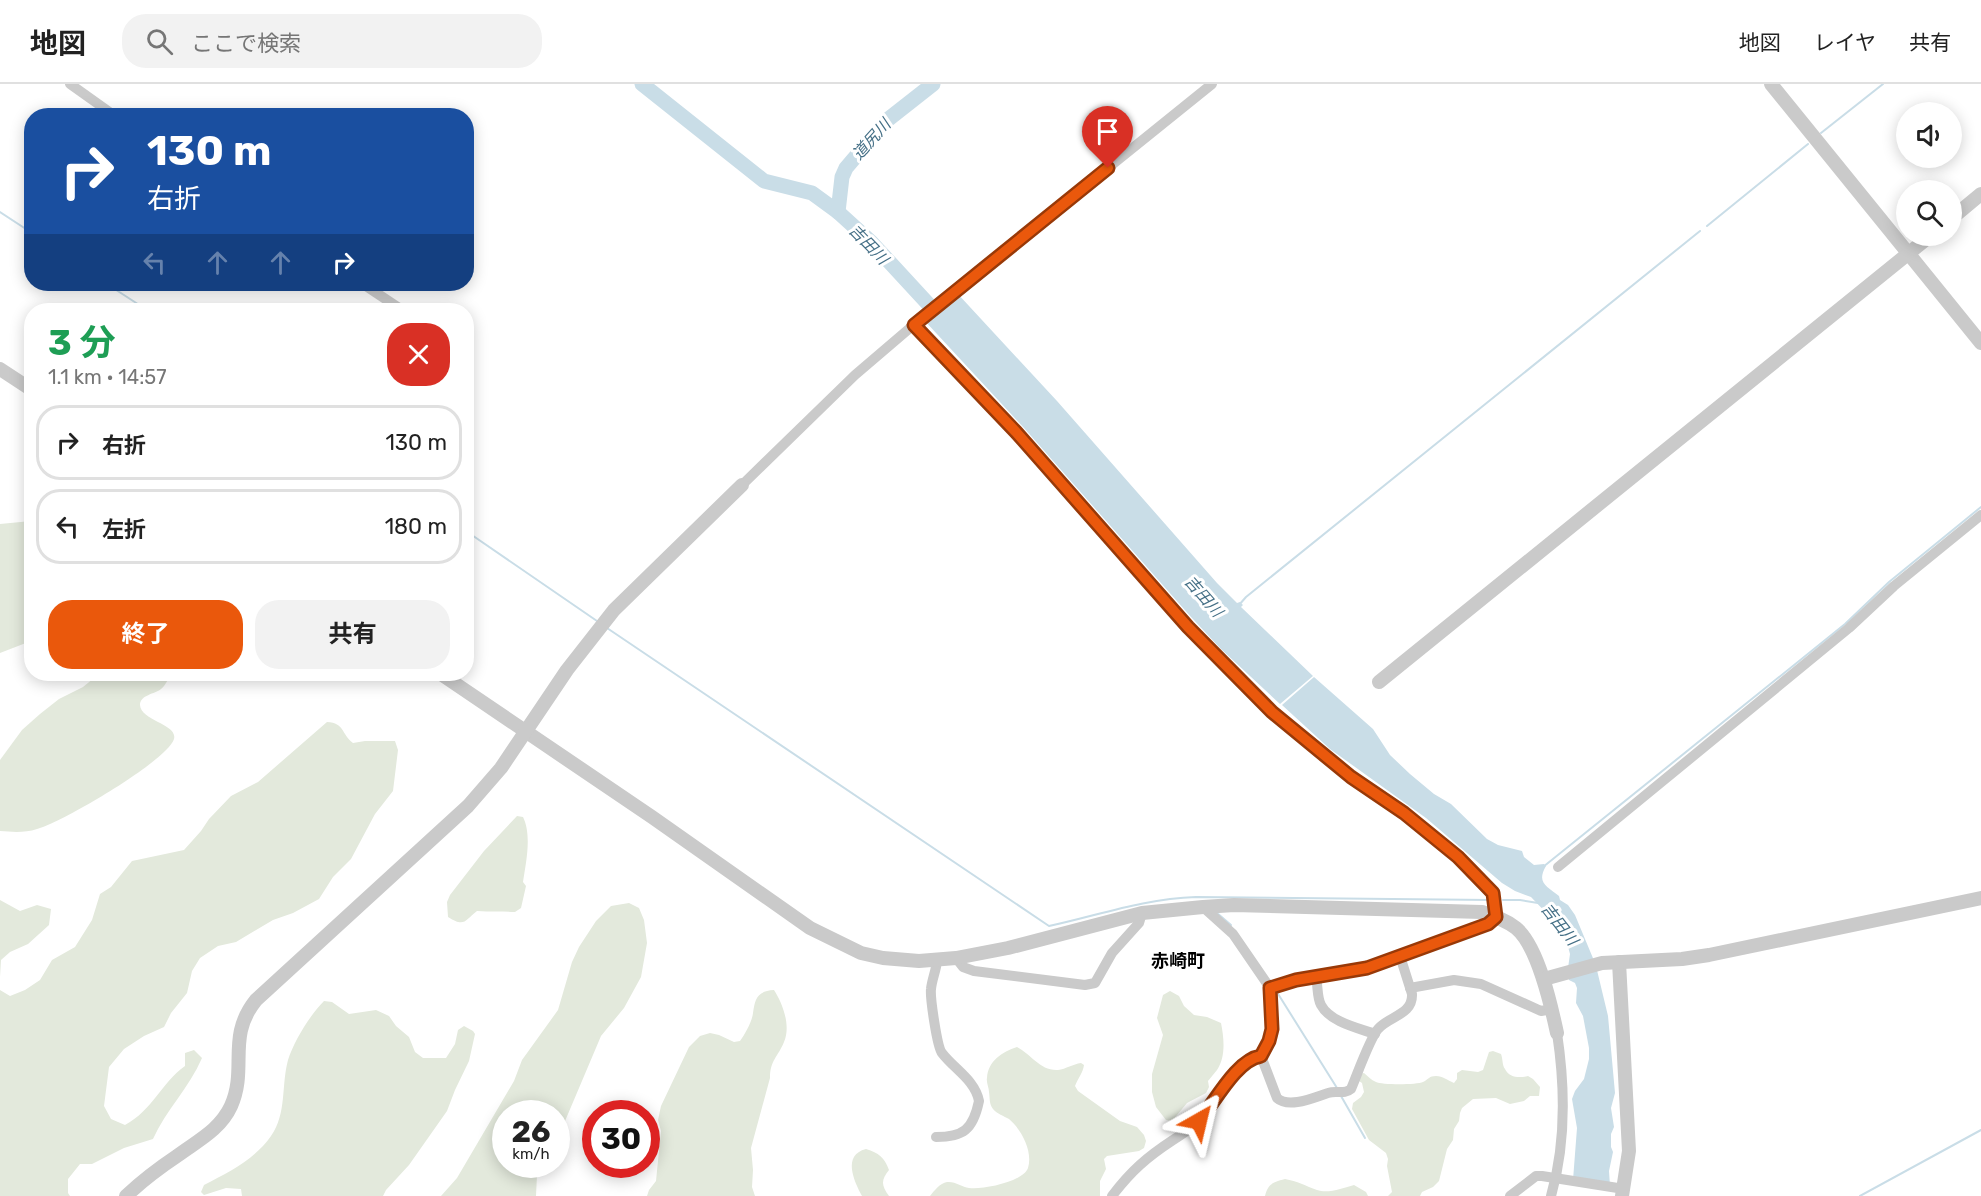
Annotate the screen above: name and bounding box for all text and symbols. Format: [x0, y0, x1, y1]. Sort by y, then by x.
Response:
search box [122, 14, 542, 68]
icon: search [143, 25, 176, 58]
text: 地図 [30, 27, 86, 60]
text: ここで検索 [191, 30, 301, 57]
text: 地図 [1739, 30, 1781, 55]
text: レイヤ [1814, 30, 1876, 55]
text: 共有 [1909, 30, 1951, 55]
map controls [1896, 102, 1962, 246]
button: sound [1896, 102, 1962, 168]
pin [1082, 106, 1133, 168]
water label: 道尻川 [848, 114, 896, 164]
icon: arrive [1091, 115, 1124, 148]
text: 130 m [147, 126, 272, 176]
icon: right [48, 132, 126, 210]
button: search [1896, 180, 1962, 246]
text: 右折 [147, 183, 201, 215]
water label: 吉田川 [845, 220, 894, 270]
icon: left [138, 246, 171, 279]
icon: ahead [201, 246, 234, 279]
icon: ahead [264, 246, 297, 279]
icon: right [327, 246, 360, 279]
text: 3 分 [48, 321, 115, 364]
button: close [387, 323, 450, 386]
text: 1.1 km · 14:57 [48, 365, 166, 389]
icon: right [51, 426, 84, 459]
text: 130 m [385, 429, 447, 456]
text: 右折 [102, 432, 146, 459]
icon: left [51, 510, 84, 543]
text: 180 m [385, 513, 447, 540]
text: 左折 [102, 516, 146, 543]
water label: 吉田川 [1181, 572, 1228, 622]
button: 終了 [48, 600, 243, 669]
button: 共有 [255, 600, 450, 669]
water label: 吉田川 [1537, 900, 1583, 951]
district label: 赤崎町 [1151, 950, 1205, 972]
position arrow [1167, 1089, 1231, 1153]
speed limit sign: 30 [582, 1100, 660, 1178]
text: 26 [511, 1114, 551, 1150]
text: km/h [512, 1145, 550, 1163]

